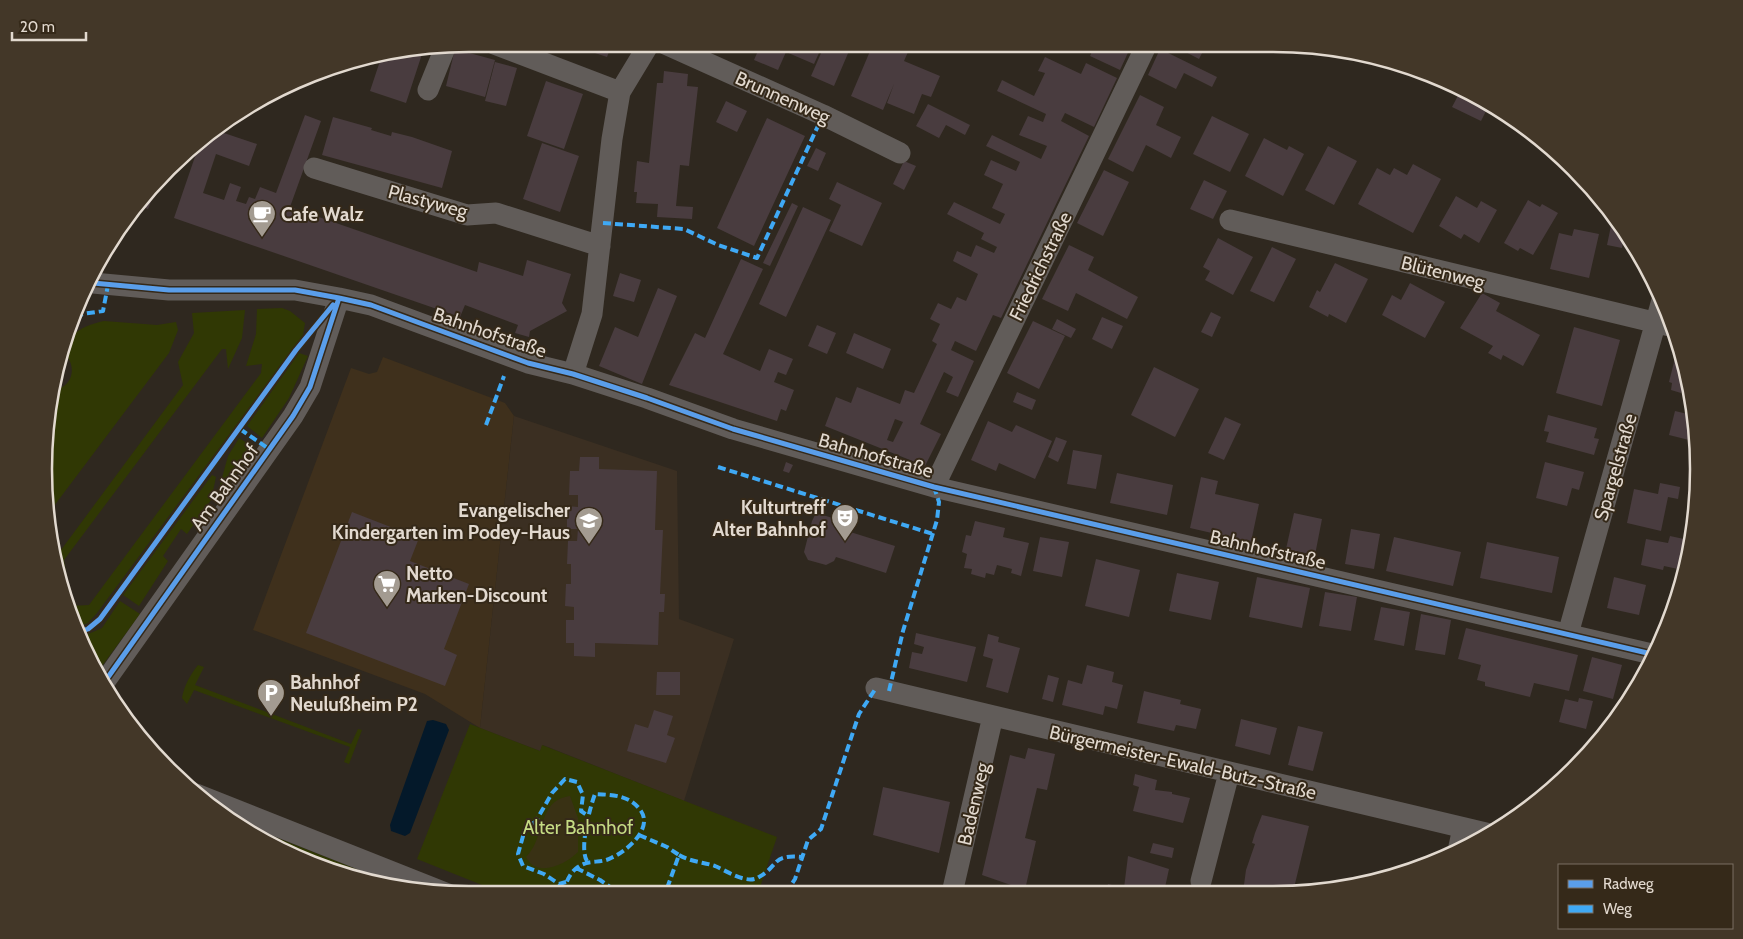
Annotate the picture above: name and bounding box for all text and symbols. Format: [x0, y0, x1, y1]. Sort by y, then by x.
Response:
scale bar [12, 10, 86, 42]
text: 20 m [20, 18, 55, 36]
street label: Brunnenweg [732, 66, 834, 129]
street label: Plastyweg [386, 180, 471, 223]
cafe icon: Cafe Walz [247, 199, 277, 238]
place label: Cafe Walz [281, 203, 363, 226]
street label: Friedrichstraße [1004, 208, 1077, 324]
street label: Blütenweg [1399, 251, 1487, 294]
street label: Bahnhofstraße [430, 302, 550, 363]
street label: Spargelstraße [1589, 411, 1642, 523]
street label: Bahnhofstraße [816, 428, 936, 483]
street label: Am Bahnhof [185, 439, 264, 535]
place label: Kulturtreff Alter Bahnhof [713, 496, 827, 541]
place label: Evangelischer Kindergarten im Podey-Haus [332, 499, 571, 544]
theatre icon: Kulturtreff Alter Bahnhof [830, 503, 860, 542]
school or university icon: Evangelischer Kindergarten im Podey-Haus [574, 506, 604, 545]
street label: Bahnhofstraße [1208, 525, 1328, 574]
place label: Netto Marken-Discount [406, 562, 548, 607]
supermarket icon: Netto Marken-Discount [372, 569, 402, 608]
place label: Bahnhof Neulußheim P2 [290, 671, 418, 716]
parking icon: Bahnhof Neulußheim P2 [256, 678, 286, 717]
street label: Bürgermeister-Ewald-Butz-Straße [1047, 721, 1319, 804]
street label: Badenweg [953, 760, 994, 848]
park label: Alter Bahnhof [523, 816, 634, 839]
legend [1558, 864, 1733, 929]
text: Radweg [1603, 875, 1654, 893]
text: Weg [1603, 900, 1632, 918]

